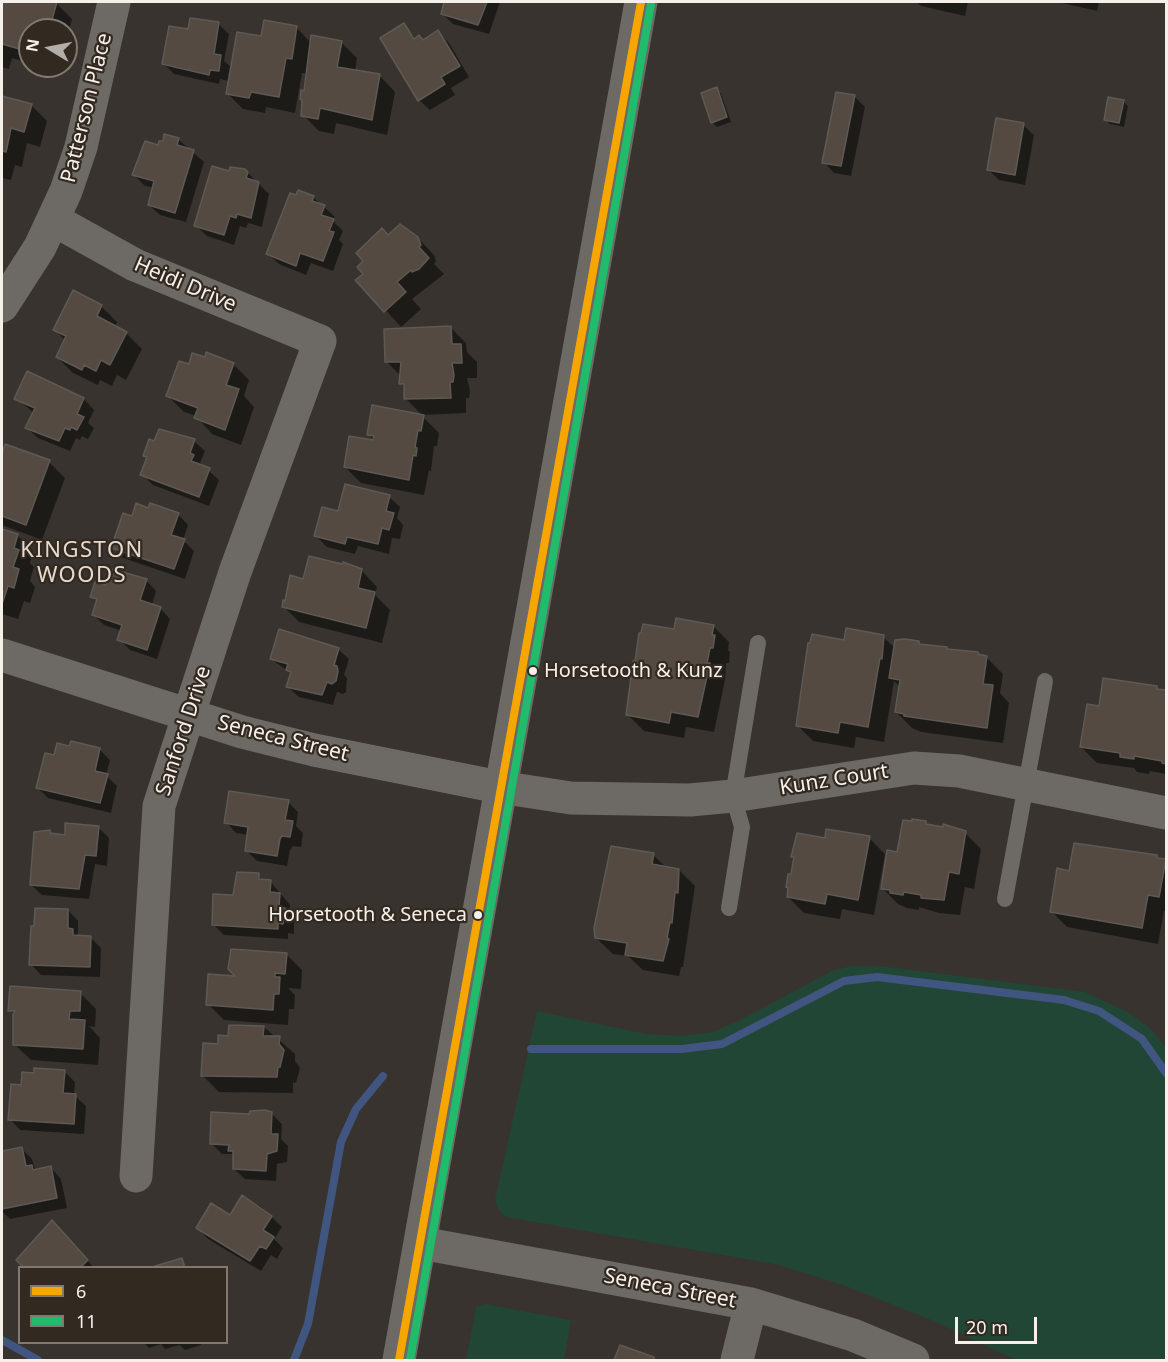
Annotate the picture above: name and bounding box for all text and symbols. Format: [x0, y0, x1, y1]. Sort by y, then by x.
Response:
north arrow [18, 18, 78, 78]
street label: Patterson Place [56, 31, 118, 185]
text: N [20, 37, 44, 54]
street label: Heidi Drive [130, 252, 240, 318]
district label: KINGSTON WOODS [20, 538, 144, 590]
place label: Horsetooth & Kunz [544, 659, 723, 683]
street label: Sanford Drive [151, 663, 217, 799]
marker: Horsetooth & Kunz [527, 665, 539, 677]
street label: Seneca Street [215, 711, 351, 767]
street label: Kunz Court [778, 759, 890, 801]
place label: Horsetooth & Seneca [268, 903, 467, 927]
marker: Horsetooth & Seneca [472, 909, 484, 921]
street label: Seneca Street [602, 1264, 738, 1314]
legend [18, 1266, 228, 1344]
text: 6 [76, 1279, 86, 1303]
scale bar [958, 1305, 1040, 1343]
text: 11 [76, 1309, 97, 1333]
text: 20 m [966, 1315, 1008, 1339]

